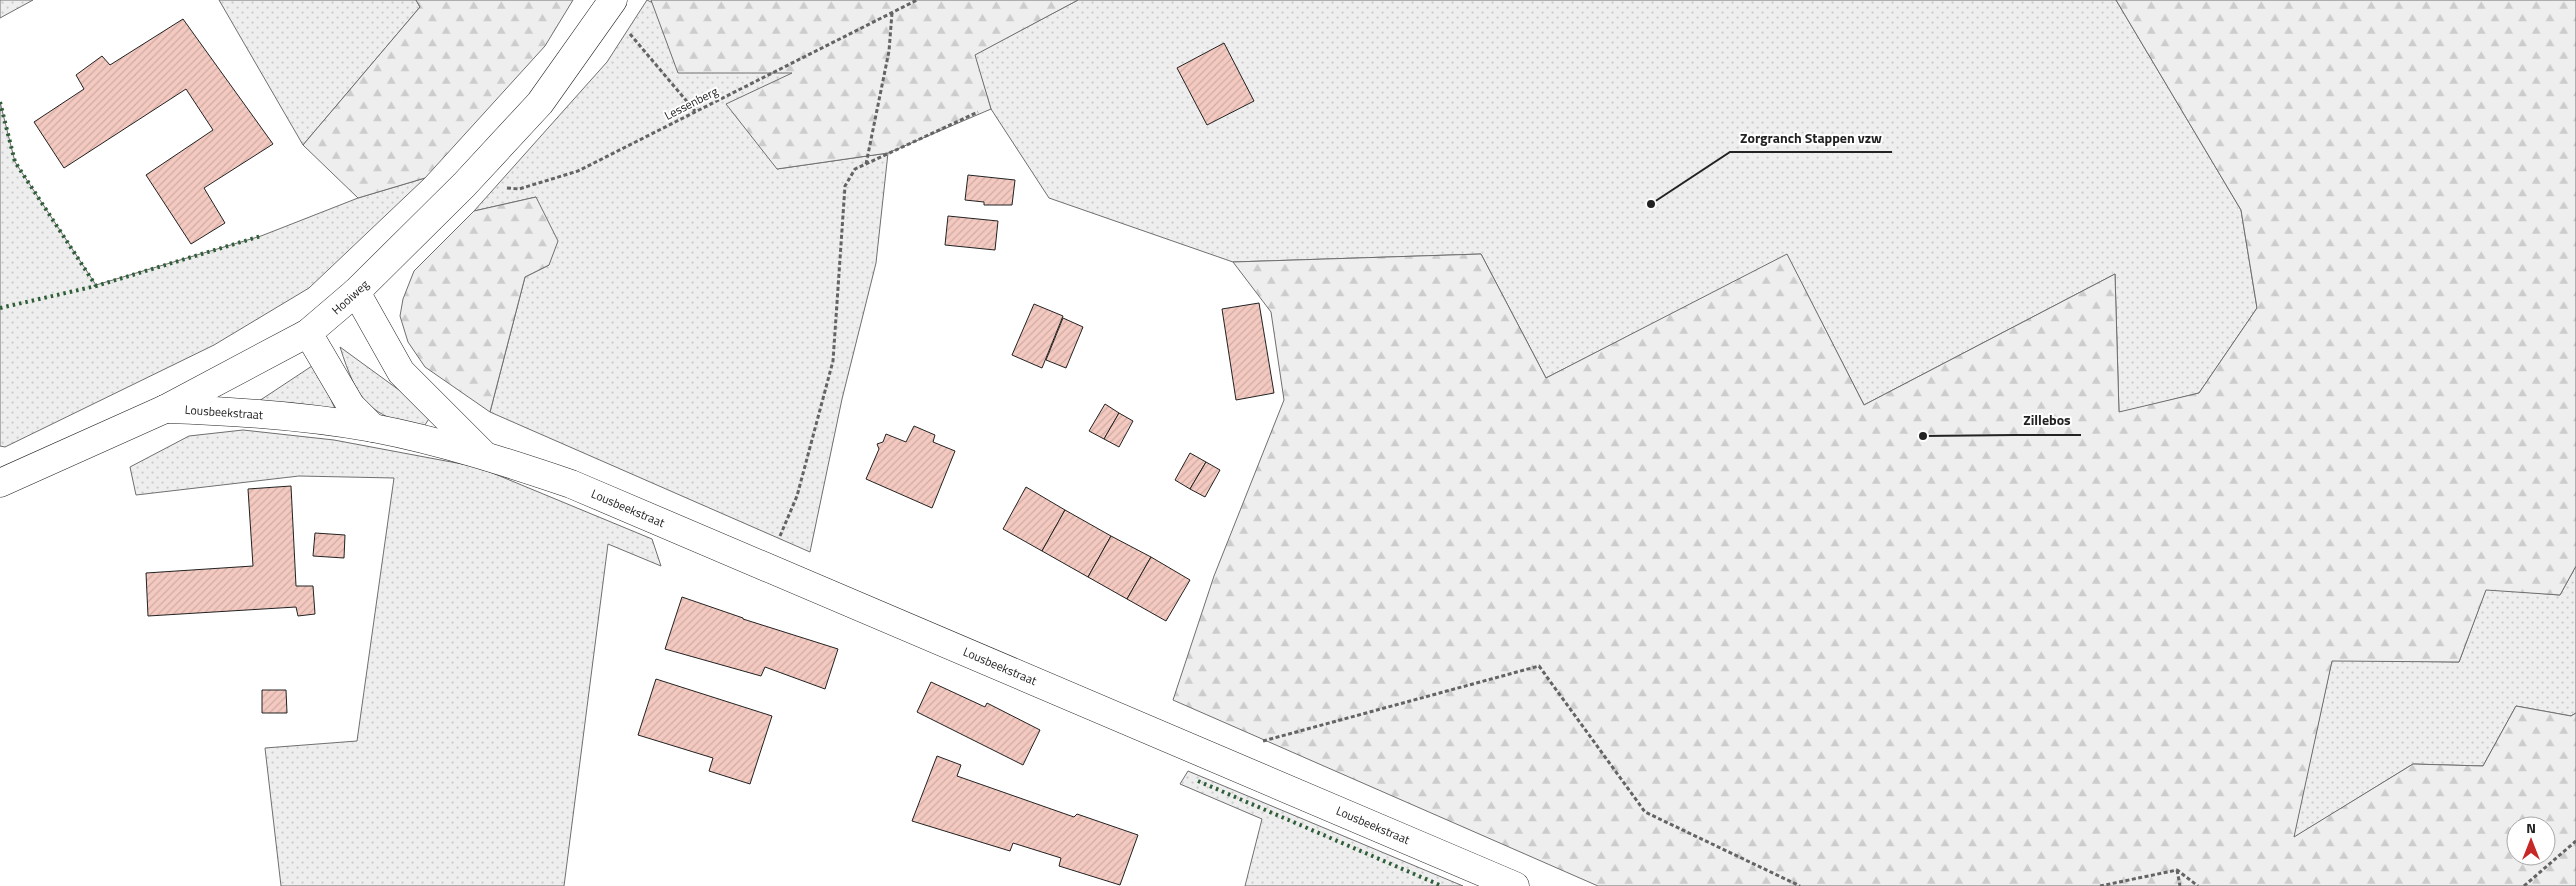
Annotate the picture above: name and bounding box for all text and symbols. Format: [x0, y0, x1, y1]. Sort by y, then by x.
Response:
street label: Lessenberg [661, 81, 721, 125]
callout: Zorgranch Stappen vzw [1730, 123, 1892, 152]
text: Zorgranch Stappen vzw [1740, 127, 1882, 148]
street label: Hooiweg [327, 275, 373, 319]
street label: Lousbeekstraat [184, 400, 265, 424]
callout: Zillebos [2014, 406, 2081, 435]
text: Zillebos [2023, 409, 2071, 430]
street label: Lousbeekstraat [588, 484, 668, 532]
street label: Lousbeekstraat [960, 642, 1040, 690]
street label: Lousbeekstraat [1333, 801, 1413, 849]
north arrow [2506, 816, 2556, 866]
text: N [2526, 817, 2536, 838]

